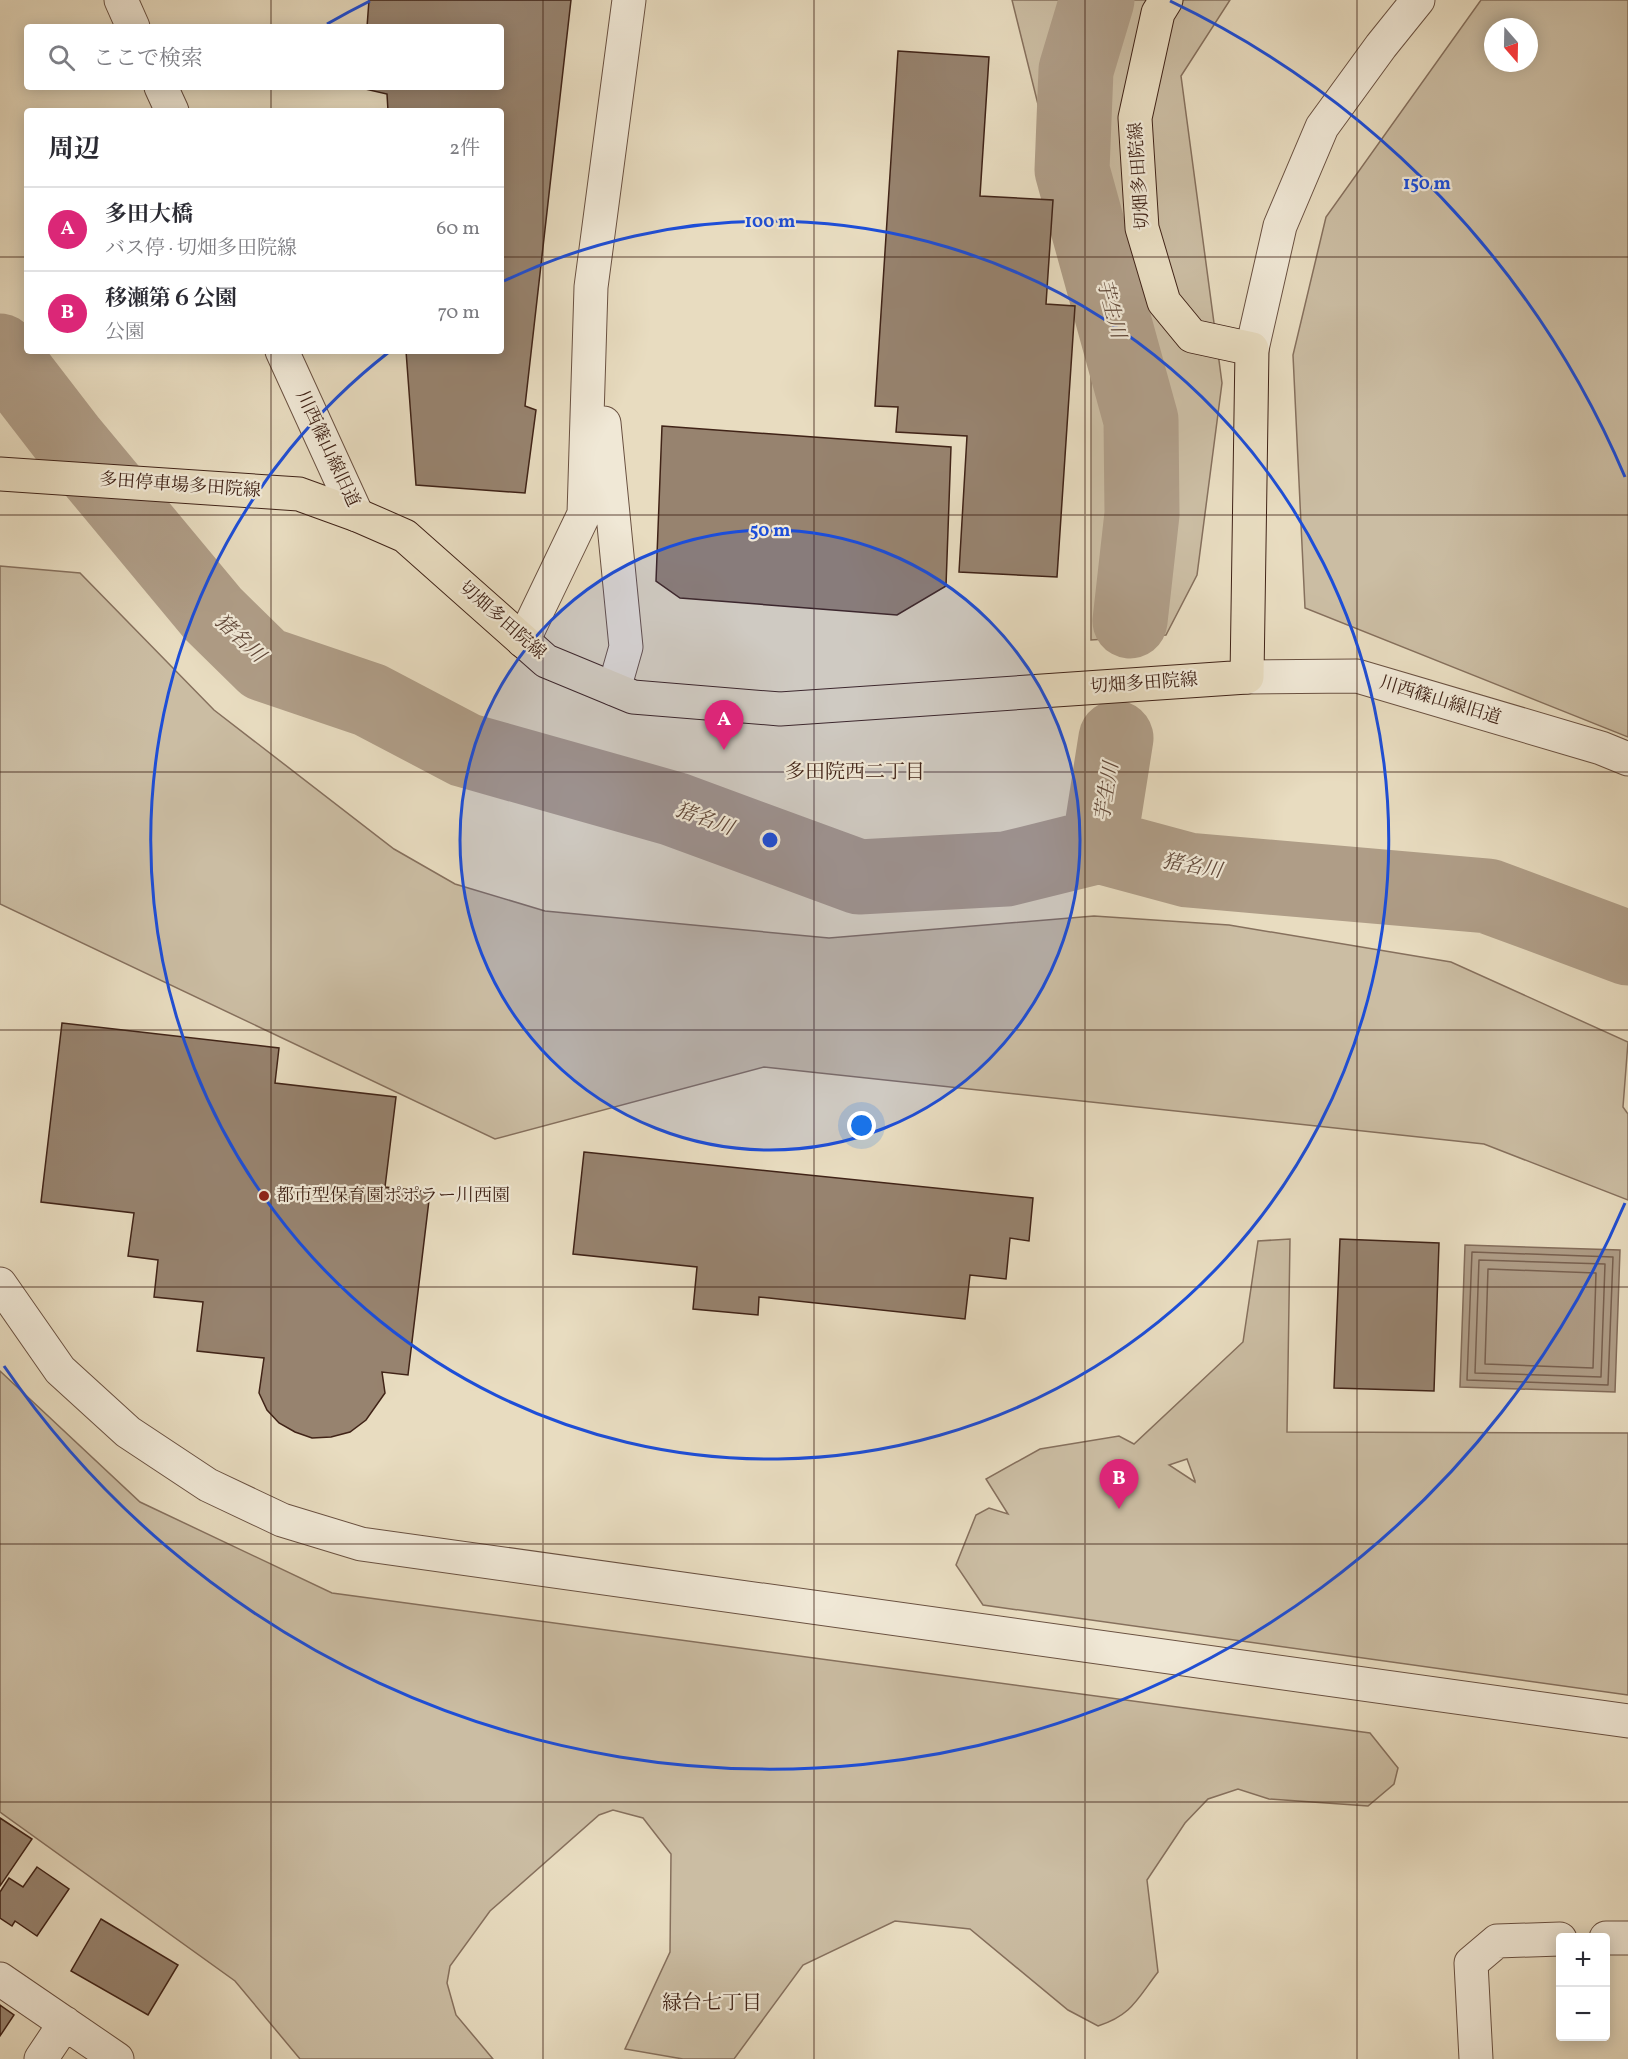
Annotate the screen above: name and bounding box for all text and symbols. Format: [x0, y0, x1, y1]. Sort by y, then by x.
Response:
north arrow [1484, 18, 1538, 72]
search box [24, 24, 504, 90]
icon: search [45, 41, 78, 74]
text: ここで検索 [93, 44, 203, 75]
street label: 切畑多田院線 [1124, 121, 1156, 231]
text: 周辺 [48, 132, 100, 168]
text: 2件 [449, 135, 480, 163]
text: 150 m [1403, 172, 1451, 197]
text: 多田大橋 [105, 200, 193, 231]
text: 100 m [745, 210, 795, 235]
text: A [60, 215, 75, 243]
text: 60 m [436, 215, 480, 243]
text: バス停 · 切畑多田院線 [105, 235, 297, 263]
water label: 芋生川 [1089, 276, 1132, 344]
text: 移瀬第６公園 [105, 284, 237, 315]
text: B [61, 299, 74, 327]
text: 70 m [437, 299, 480, 327]
text: 公園 [105, 319, 145, 347]
street label: 川西篠山線旧道 [289, 387, 365, 511]
street label: 多田停車場多田院線 [98, 468, 262, 504]
text: 50 m [750, 519, 790, 544]
street label: 切畑多田院線 [453, 576, 551, 666]
water label: 猪名川 [208, 608, 272, 671]
street label: 切畑多田院線 [1089, 668, 1199, 700]
street label: 川西篠山線旧道 [1376, 671, 1504, 731]
pin: A [704, 700, 744, 750]
water label: 芋生川 [1089, 758, 1127, 824]
district label: 多田院西二丁目 [785, 759, 925, 787]
water label: 猪名川 [671, 797, 739, 844]
centre of rings [760, 830, 780, 850]
water label: 猪名川 [1160, 848, 1226, 886]
your location [847, 1111, 876, 1140]
place label: 都市型保育園ポポラー川西園 [276, 1184, 510, 1209]
marker: 都市型保育園ポポラー川西園 [257, 1189, 271, 1203]
pin: B [1100, 1460, 1138, 1509]
map controls [1556, 1933, 1610, 2041]
button: + [1556, 1933, 1610, 1987]
button: − [1556, 1987, 1610, 2041]
district label: 緑台七丁目 [662, 1990, 762, 2018]

